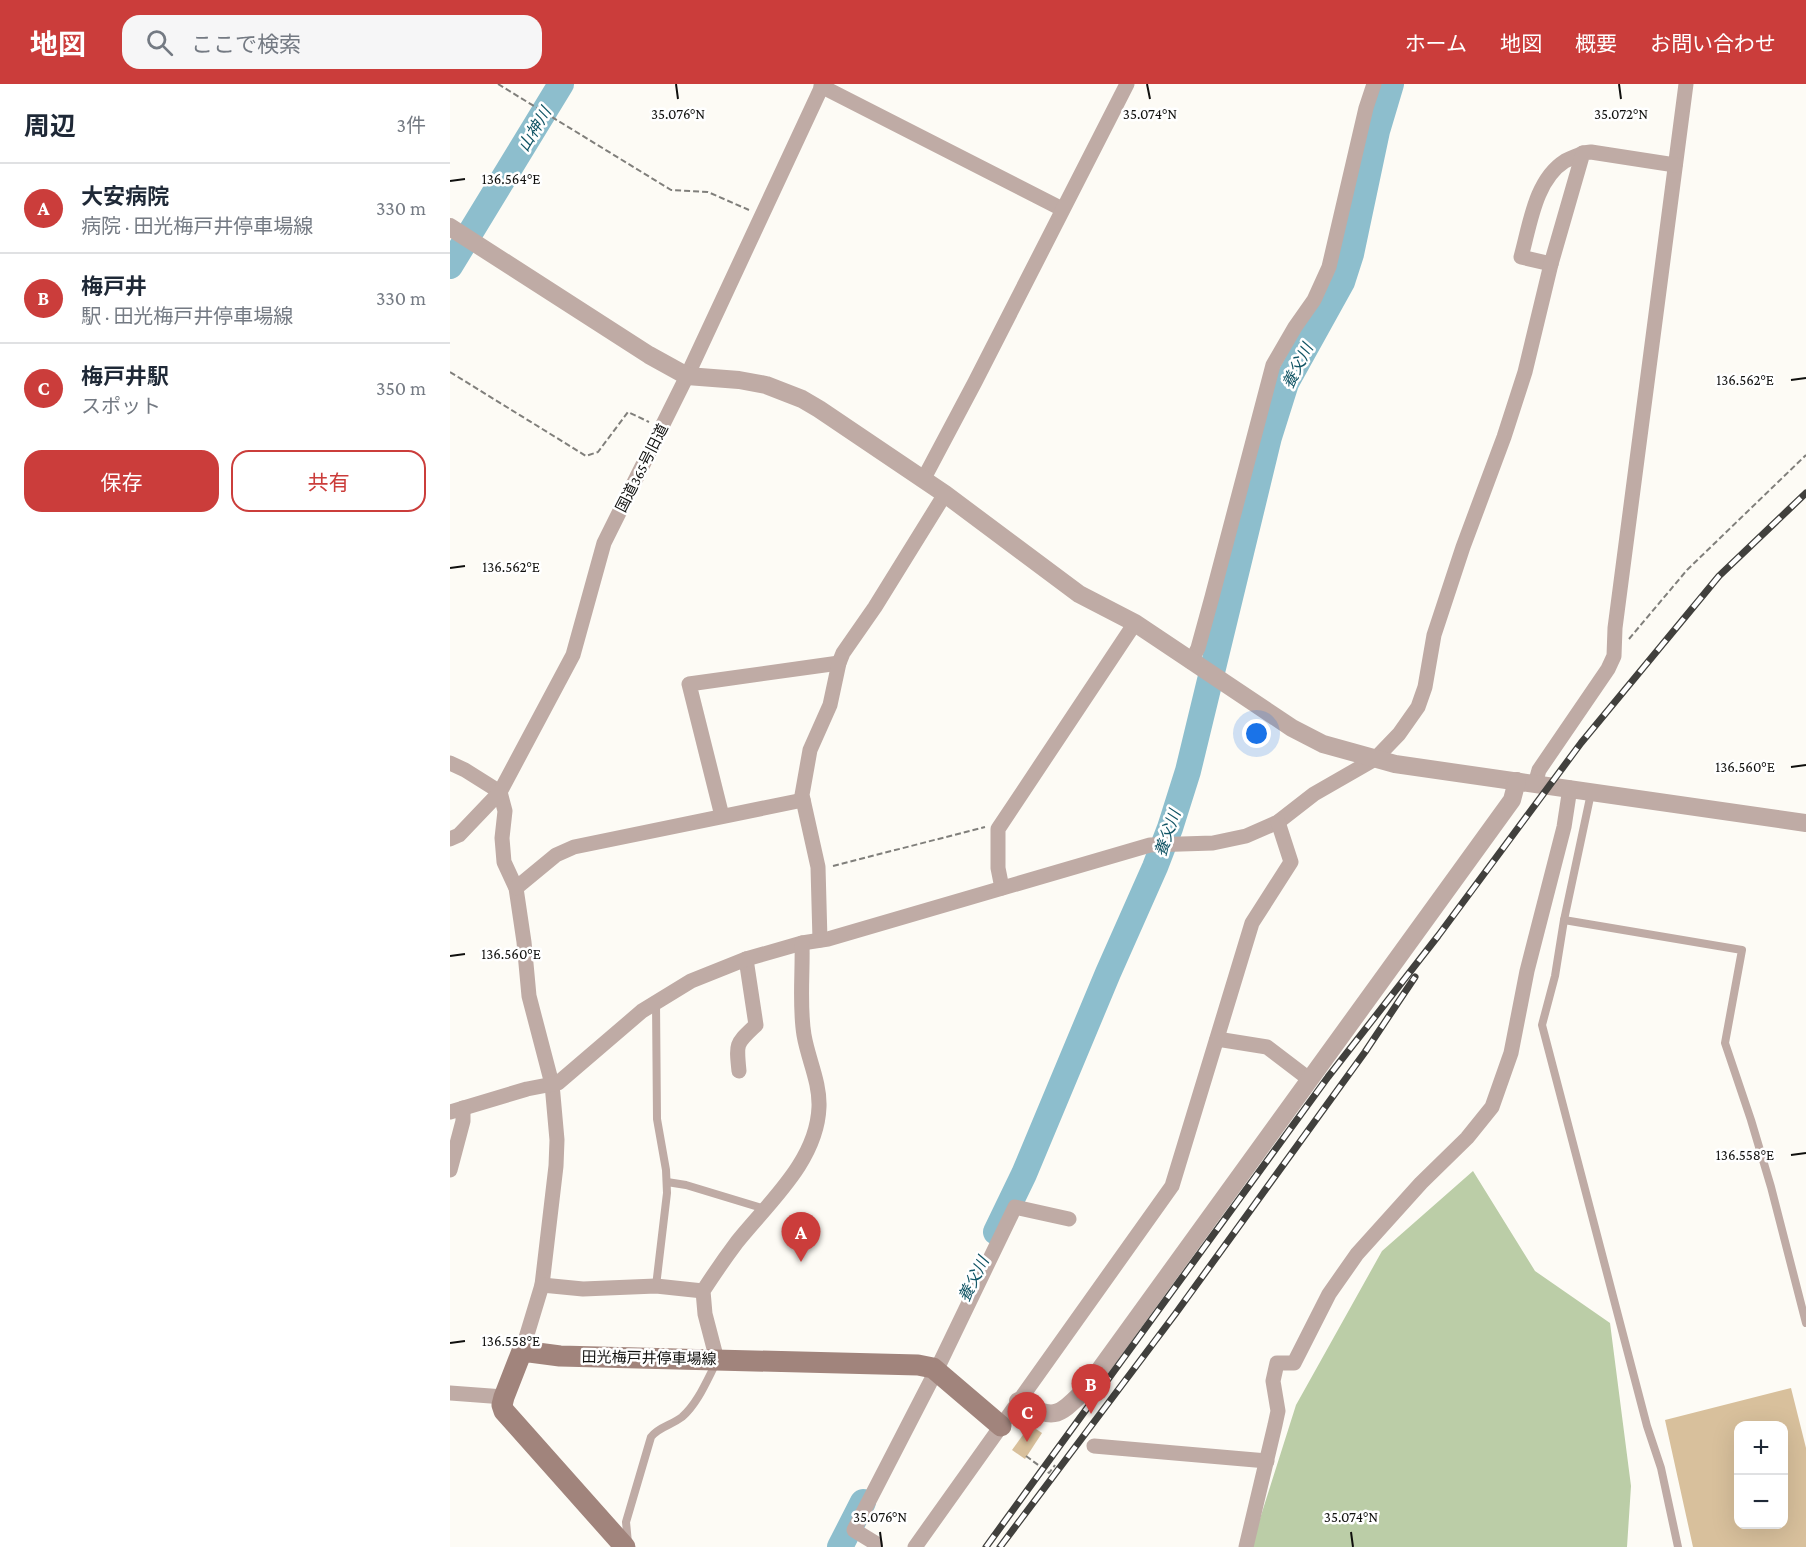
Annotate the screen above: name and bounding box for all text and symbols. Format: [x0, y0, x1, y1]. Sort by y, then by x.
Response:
search box [122, 15, 542, 69]
icon: search [143, 26, 176, 59]
text: 地図 [30, 29, 86, 60]
text: ここで検索 [191, 32, 301, 57]
text: ホーム [1405, 32, 1467, 56]
text: 地図 [1500, 32, 1542, 56]
text: 概要 [1575, 32, 1617, 56]
text: お問い合わせ [1650, 32, 1776, 56]
water label: 山神川 [515, 103, 555, 154]
text: 35.076°N [651, 106, 705, 122]
text: 35.074°N [1123, 106, 1177, 122]
text: 35.072°N [1594, 106, 1648, 122]
text: 周辺 [24, 112, 76, 141]
text: 3件 [397, 114, 426, 136]
text: 136.564°E [482, 171, 540, 187]
text: 大安病院 [81, 184, 169, 209]
text: A [38, 197, 49, 219]
text: 330 m [376, 197, 426, 219]
text: 病院 · 田光梅戸井停車場線 [81, 215, 313, 237]
text: 梅戸井 [81, 274, 147, 299]
text: B [38, 287, 49, 309]
text: 330 m [376, 287, 426, 309]
text: 駅 · 田光梅戸井停車場線 [81, 305, 293, 327]
water label: 養父川 [1279, 339, 1317, 391]
text: 梅戸井駅 [81, 364, 169, 389]
text: 136.562°E [1716, 372, 1774, 388]
text: C [37, 377, 50, 399]
text: 350 m [376, 377, 426, 399]
text: スポット [81, 395, 161, 417]
street label: 国道365号旧道 [613, 421, 671, 515]
button: 保存 [24, 450, 219, 512]
button: 共有 [231, 450, 426, 512]
text: 136.562°E [482, 559, 540, 575]
your location [1242, 719, 1271, 748]
text: 136.560°E [1715, 759, 1775, 775]
water label: 養父川 [1152, 806, 1184, 859]
text: 136.560°E [481, 946, 541, 962]
text: 136.558°E [1716, 1147, 1774, 1163]
pin: A [782, 1212, 820, 1262]
water label: 養父川 [955, 1252, 992, 1305]
text: 136.558°E [482, 1333, 540, 1349]
street label: 田光梅戸井停車場線 [581, 1348, 717, 1367]
pin: B [1072, 1364, 1110, 1414]
pin: C [1008, 1392, 1046, 1442]
map controls [1734, 1421, 1788, 1529]
button: + [1734, 1421, 1788, 1475]
button: − [1734, 1475, 1788, 1529]
text: 35.076°N [853, 1509, 907, 1525]
text: 35.074°N [1324, 1509, 1378, 1525]

